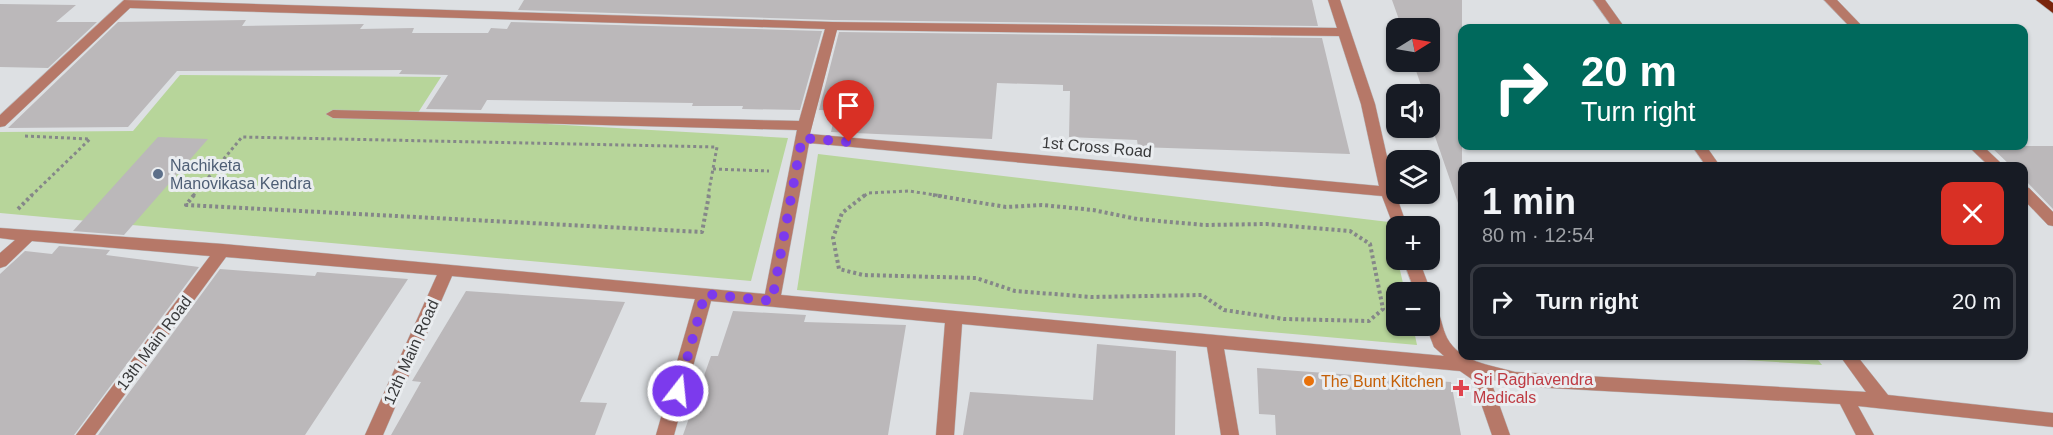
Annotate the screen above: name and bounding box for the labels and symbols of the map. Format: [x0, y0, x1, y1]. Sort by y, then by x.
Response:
north arrow [1386, 18, 1440, 72]
pin [823, 80, 874, 142]
street label: 1st Cross Road [1041, 134, 1153, 160]
place label: Nachiketa Manovikasa Kendra [170, 157, 312, 192]
marker: Nachiketa Manovikasa Kendra [151, 167, 165, 181]
street label: 13th Main Road [113, 293, 195, 393]
street label: 12th Main Road [380, 297, 442, 407]
position arrow [646, 359, 710, 423]
place label: Sri Raghavendra Medicals [1473, 371, 1593, 406]
place label: The Bunt Kitchen [1321, 373, 1444, 390]
marker: The Bunt Kitchen [1302, 374, 1316, 388]
marker: Sri Raghavendra Medicals [1454, 381, 1468, 395]

